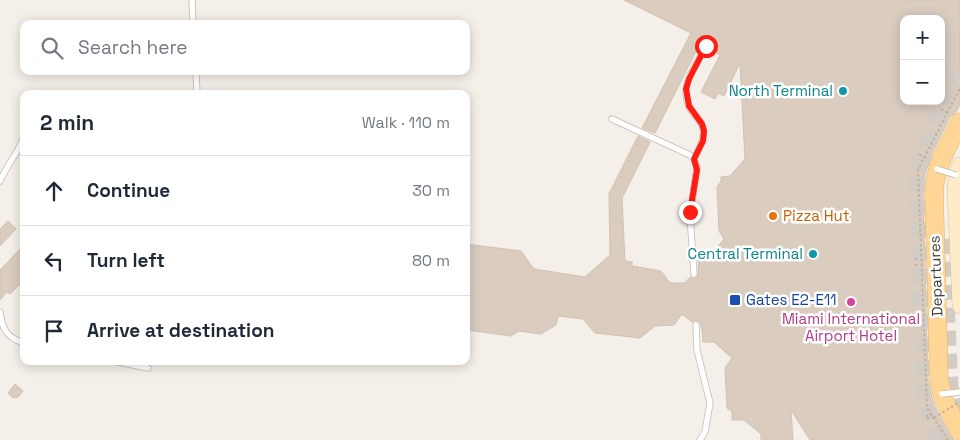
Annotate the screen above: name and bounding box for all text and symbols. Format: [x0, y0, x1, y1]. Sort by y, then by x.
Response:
map controls [900, 15, 945, 105]
button: + [900, 15, 945, 60]
search box [20, 20, 470, 75]
icon: search [38, 34, 66, 62]
text: Search here [78, 35, 188, 60]
route start [695, 35, 718, 58]
button: − [900, 60, 945, 105]
place label: North Terminal [729, 81, 833, 100]
marker: North Terminal [837, 85, 849, 97]
text: 2 min [40, 109, 94, 136]
text: Walk · 110 m [362, 112, 450, 133]
icon: ahead [40, 177, 68, 205]
text: Continue [87, 178, 170, 203]
text: 30 m [412, 180, 450, 201]
route end [679, 201, 702, 224]
place label: Pizza Hut [783, 206, 850, 225]
marker: Pizza Hut [767, 210, 779, 222]
street label: Departures [925, 235, 946, 317]
place label: Central Terminal [688, 244, 803, 263]
icon: left [40, 247, 68, 275]
text: Turn left [87, 248, 165, 273]
marker: Central Terminal [807, 248, 819, 260]
text: 80 m [412, 250, 450, 271]
place label: Gates E2-E11 [746, 290, 837, 309]
marker: Gates E2-E11 [728, 293, 742, 307]
marker: Miami International Airport Hotel [845, 296, 857, 308]
place label: Miami International Airport Hotel [782, 309, 920, 345]
icon: arrive [40, 317, 68, 345]
text: Arrive at destination [87, 318, 275, 343]

